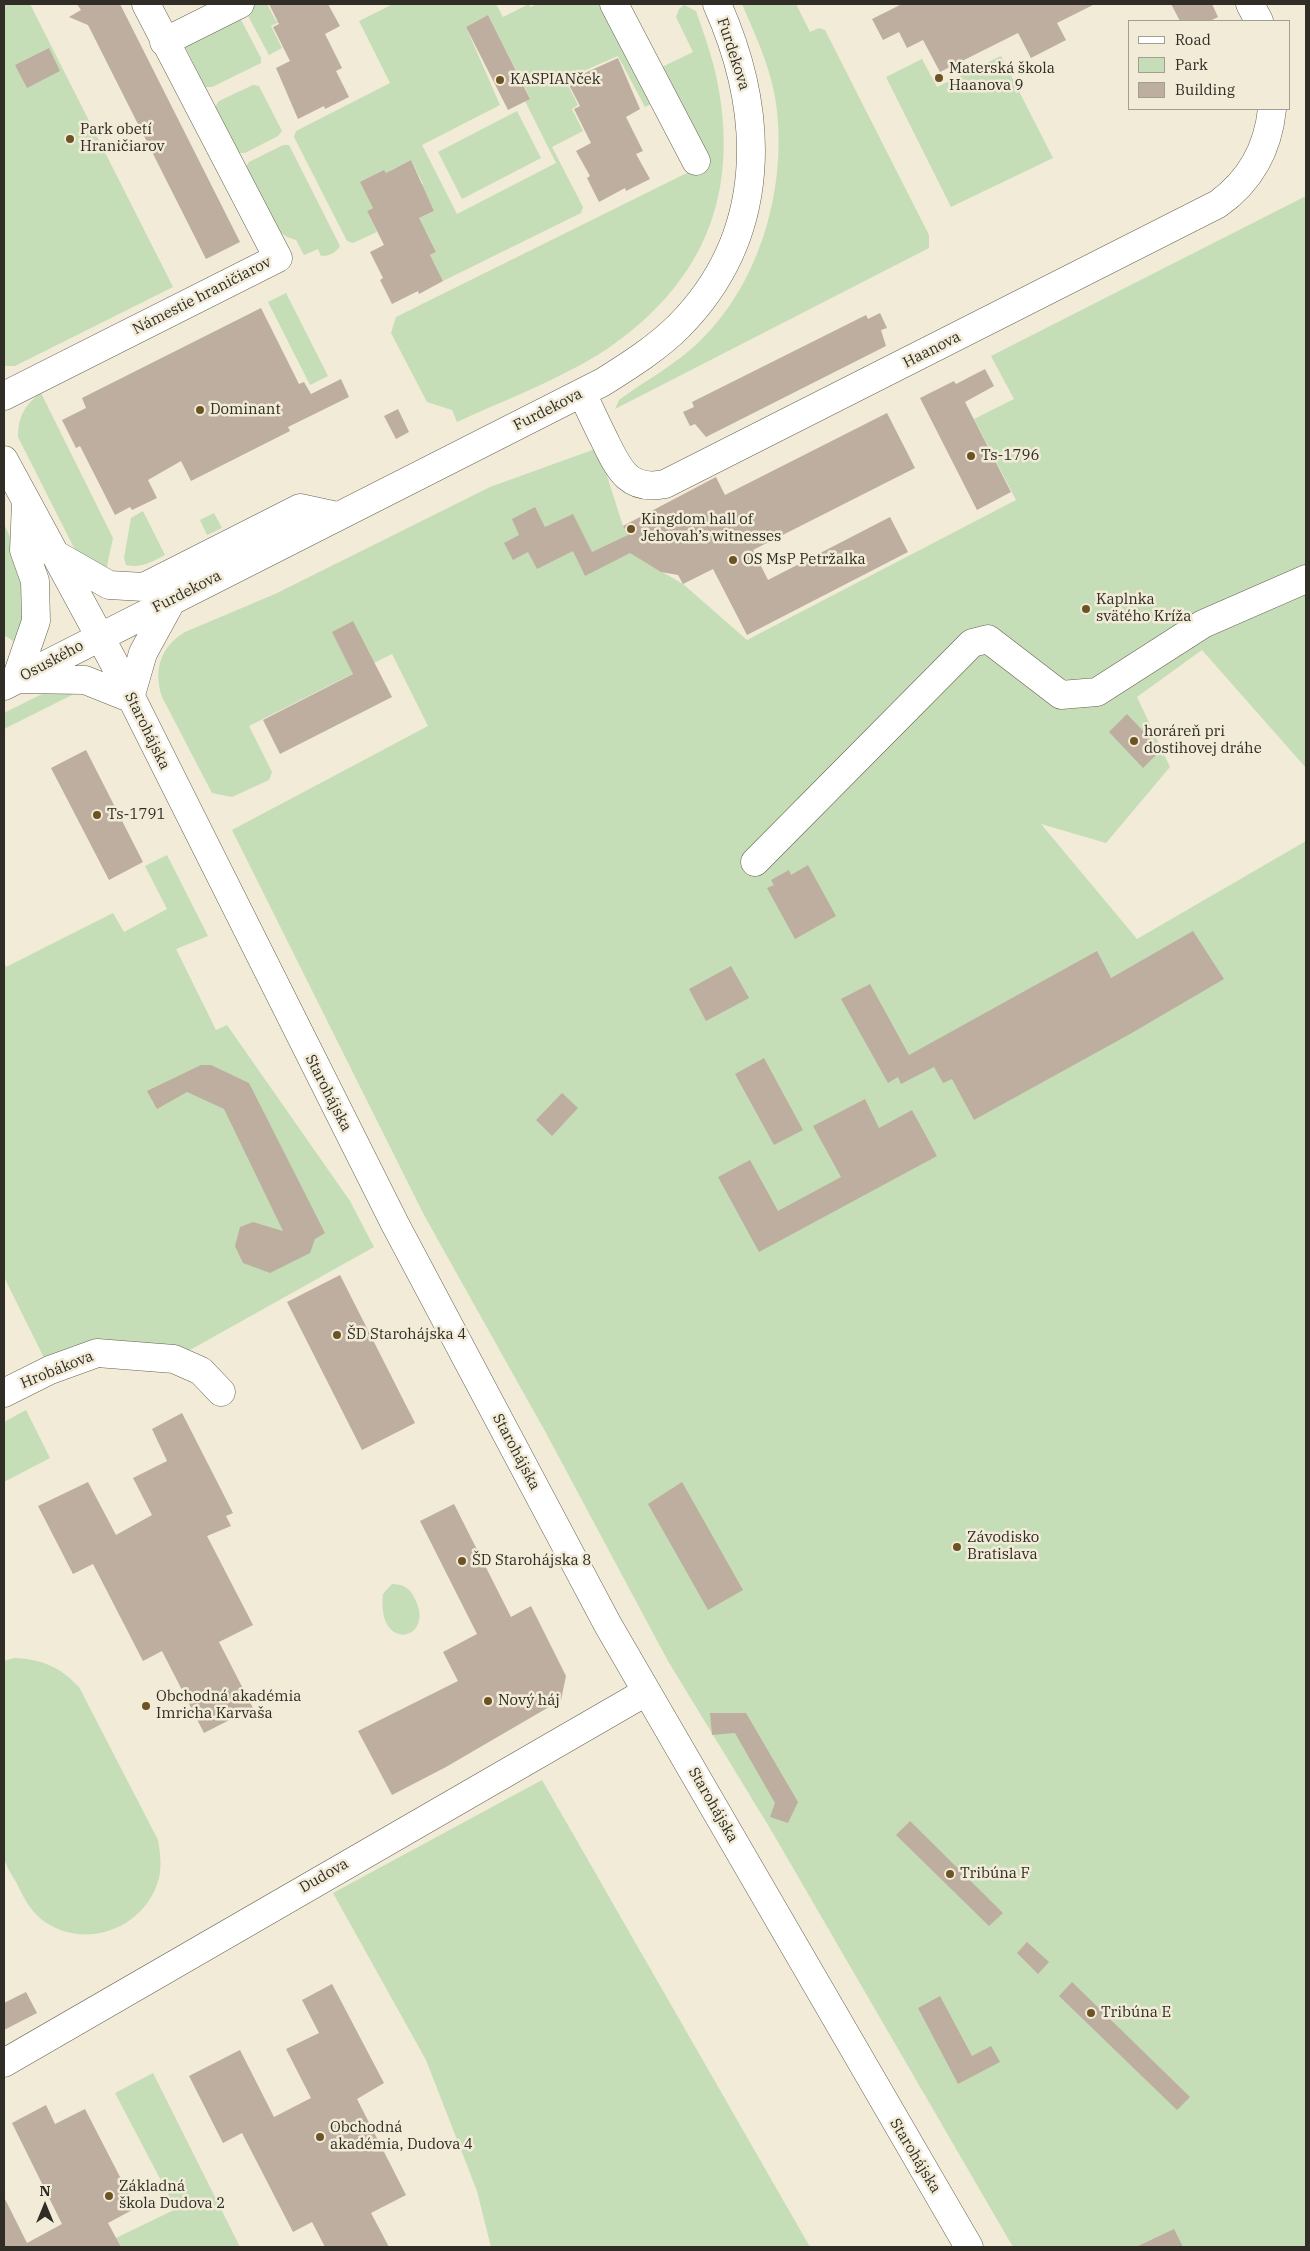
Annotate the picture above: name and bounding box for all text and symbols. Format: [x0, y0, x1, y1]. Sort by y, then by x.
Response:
street label: Furdekova [713, 16, 753, 92]
legend [1128, 20, 1290, 110]
text: Road [1175, 30, 1211, 49]
text: Park [1175, 55, 1208, 74]
place label: Materská škola Haanova 9 [949, 60, 1055, 95]
place label: KASPIANček [510, 71, 601, 89]
marker: Materská škola Haanova 9 [933, 72, 945, 84]
marker: KASPIANček [494, 74, 506, 86]
text: Building [1175, 80, 1235, 99]
place label: Park obetí Hraničiarov [80, 121, 165, 156]
marker: Park obetí Hraničiarov [64, 133, 76, 145]
street label: Námestie hraničiarov [130, 253, 274, 339]
street label: Haanova [900, 328, 964, 372]
street label: Furdekova [511, 385, 585, 435]
place label: Dominant [210, 401, 281, 419]
marker: Dominant [194, 404, 206, 416]
place label: Ts-1796 [981, 447, 1039, 465]
marker: Ts-1796 [965, 450, 977, 462]
place label: Kingdom hall of Jehovah’s witnesses [641, 511, 781, 546]
marker: Kingdom hall of Jehovah’s witnesses [625, 523, 637, 535]
place label: OS MsP Petržalka [743, 551, 866, 569]
marker: OS MsP Petržalka [727, 554, 739, 566]
street label: Furdekova [150, 567, 224, 617]
place label: Kaplnka svätého Kríža [1096, 591, 1191, 626]
marker: Kaplnka svätého Kríža [1080, 603, 1092, 615]
street label: Osuského [17, 637, 87, 685]
street label: Starohájska [121, 689, 173, 773]
place label: horáreň pri dostihovej dráhe [1144, 723, 1262, 758]
marker: horáreň pri dostihovej dráhe [1128, 735, 1140, 747]
place label: Ts-1791 [107, 806, 165, 824]
marker: Ts-1791 [91, 809, 103, 821]
street label: Starohájska [301, 1052, 355, 1134]
place label: ŠD Starohájska 4 [347, 1326, 466, 1344]
marker: ŠD Starohájska 4 [331, 1329, 343, 1341]
street label: Hrobákova [18, 1347, 96, 1393]
street label: Starohájska [488, 1411, 544, 1493]
place label: Závodisko Bratislava [967, 1529, 1039, 1564]
marker: Závodisko Bratislava [951, 1541, 963, 1553]
place label: ŠD Starohájska 8 [472, 1552, 591, 1570]
marker: ŠD Starohájska 8 [456, 1555, 468, 1567]
place label: Obchodná akadémia Imricha Karvaša [156, 1688, 301, 1723]
place label: Nový háj [498, 1692, 560, 1710]
marker: Nový háj [482, 1695, 494, 1707]
marker: Obchodná akadémia Imricha Karvaša [140, 1700, 152, 1712]
street label: Starohájska [684, 1764, 742, 1846]
street label: Dudova [296, 1855, 352, 1897]
place label: Tribúna F [960, 1865, 1030, 1883]
marker: Tribúna F [944, 1868, 956, 1880]
place label: Tribúna E [1101, 2004, 1171, 2022]
marker: Tribúna E [1085, 2007, 1097, 2019]
street label: Starohájska [886, 2115, 944, 2197]
place label: Obchodná akadémia, Dudova 4 [330, 2119, 473, 2154]
marker: Obchodná akadémia, Dudova 4 [314, 2131, 326, 2143]
place label: Základná škola Dudova 2 [119, 2178, 225, 2213]
north arrow [20, 2181, 70, 2231]
text: N [39, 2182, 51, 2200]
marker: Základná škola Dudova 2 [103, 2190, 115, 2202]

